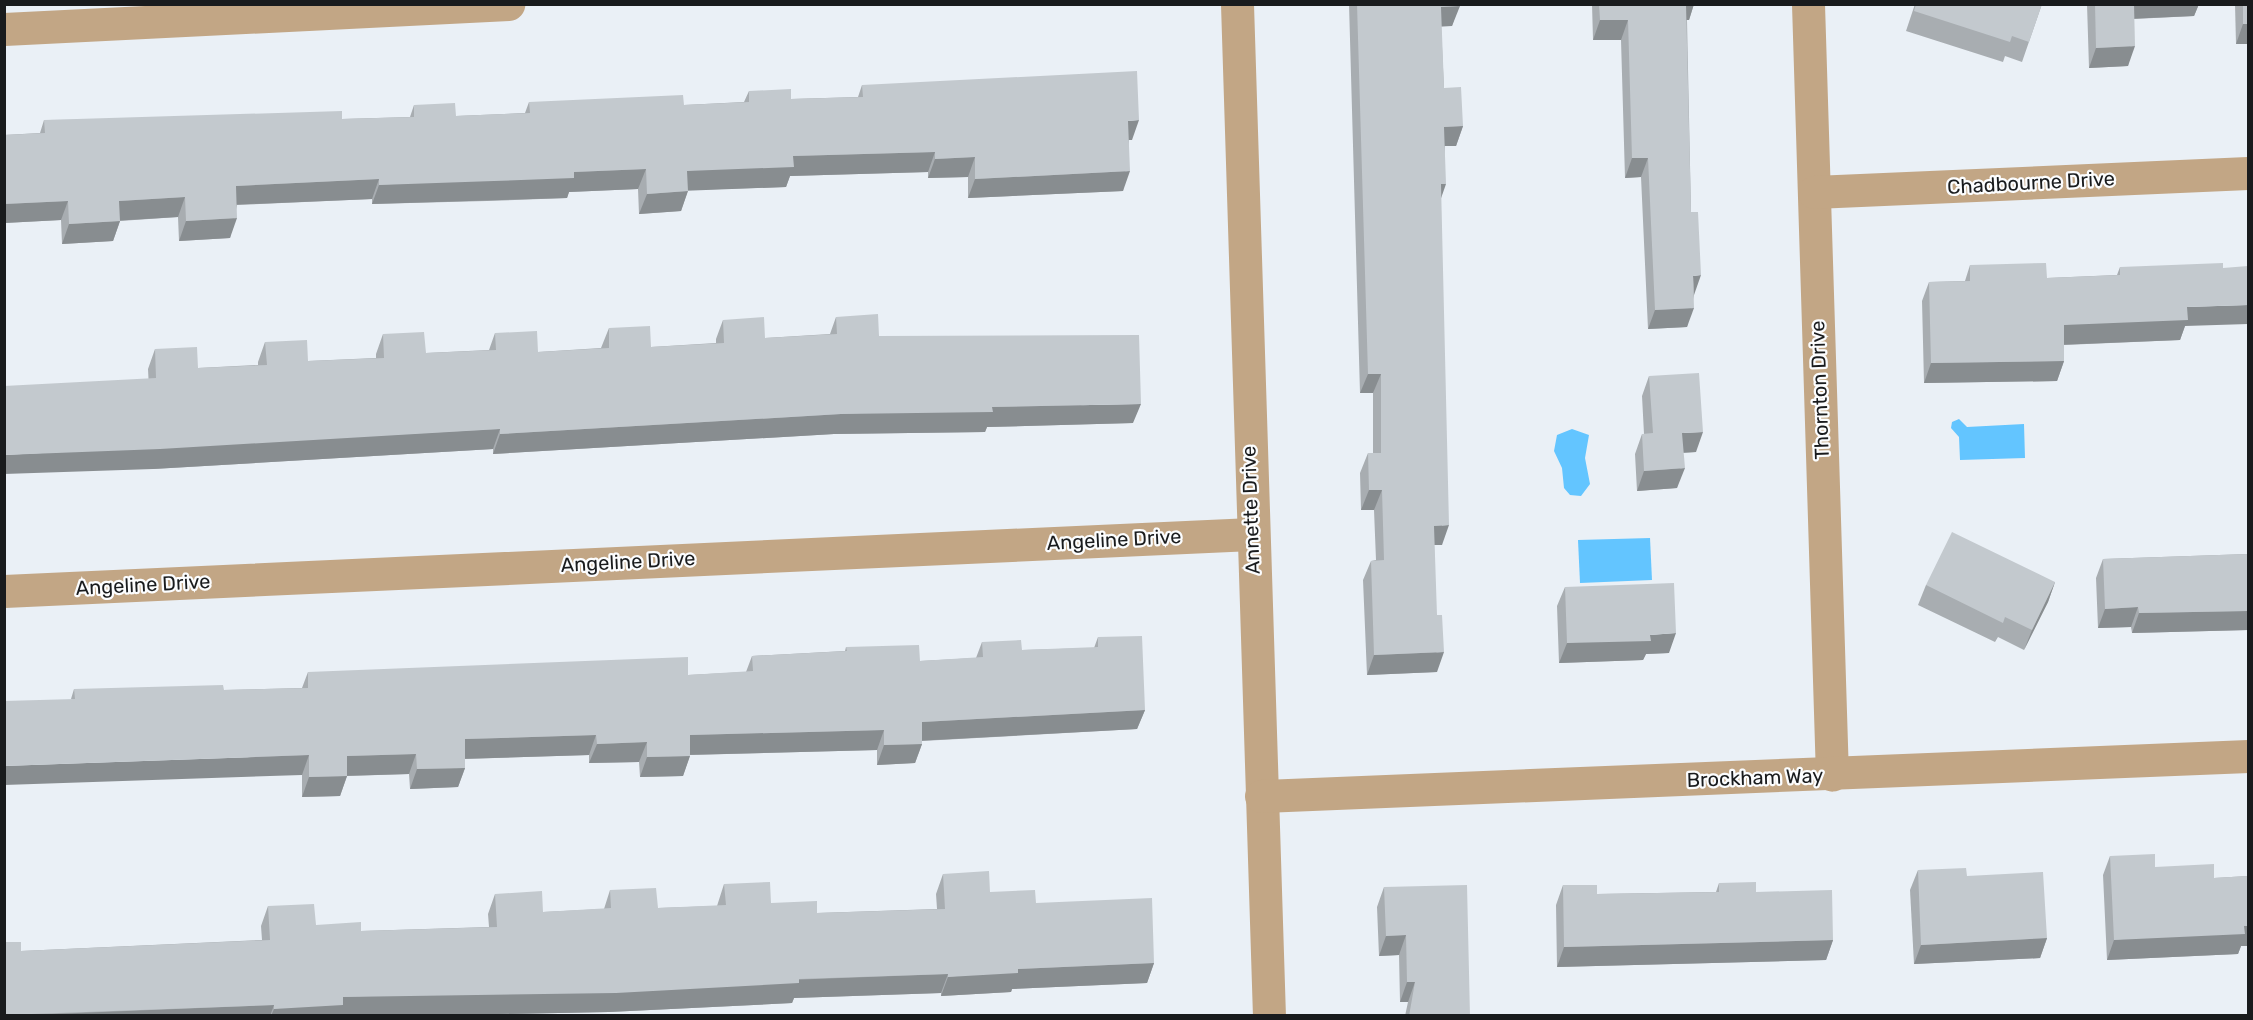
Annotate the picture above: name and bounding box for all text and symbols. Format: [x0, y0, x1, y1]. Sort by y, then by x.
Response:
street label: Chadbourne Drive [1947, 167, 2115, 199]
street label: Thornton Drive [1806, 320, 1834, 460]
street label: Annette Drive [1237, 445, 1265, 575]
street label: Angeline Drive [1046, 524, 1182, 556]
street label: Angeline Drive [560, 546, 696, 578]
street label: Angeline Drive [75, 569, 211, 601]
street label: Brockham Way [1686, 764, 1824, 792]

